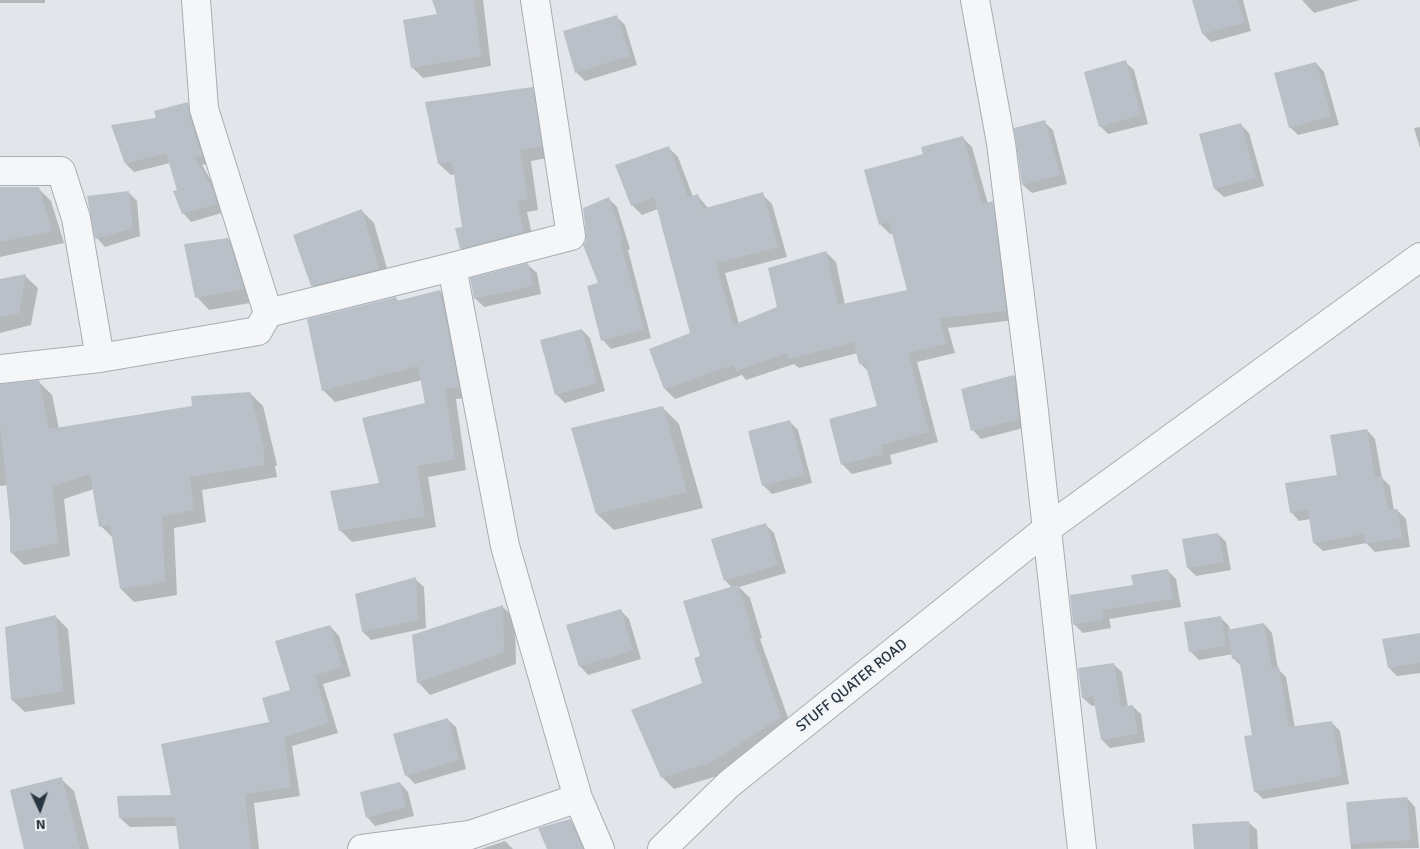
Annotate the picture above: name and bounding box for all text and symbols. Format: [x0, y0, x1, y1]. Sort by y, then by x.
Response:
street label: STUFF QUATER ROAD [793, 636, 911, 736]
north arrow [15, 784, 65, 834]
text: N [35, 816, 46, 833]

